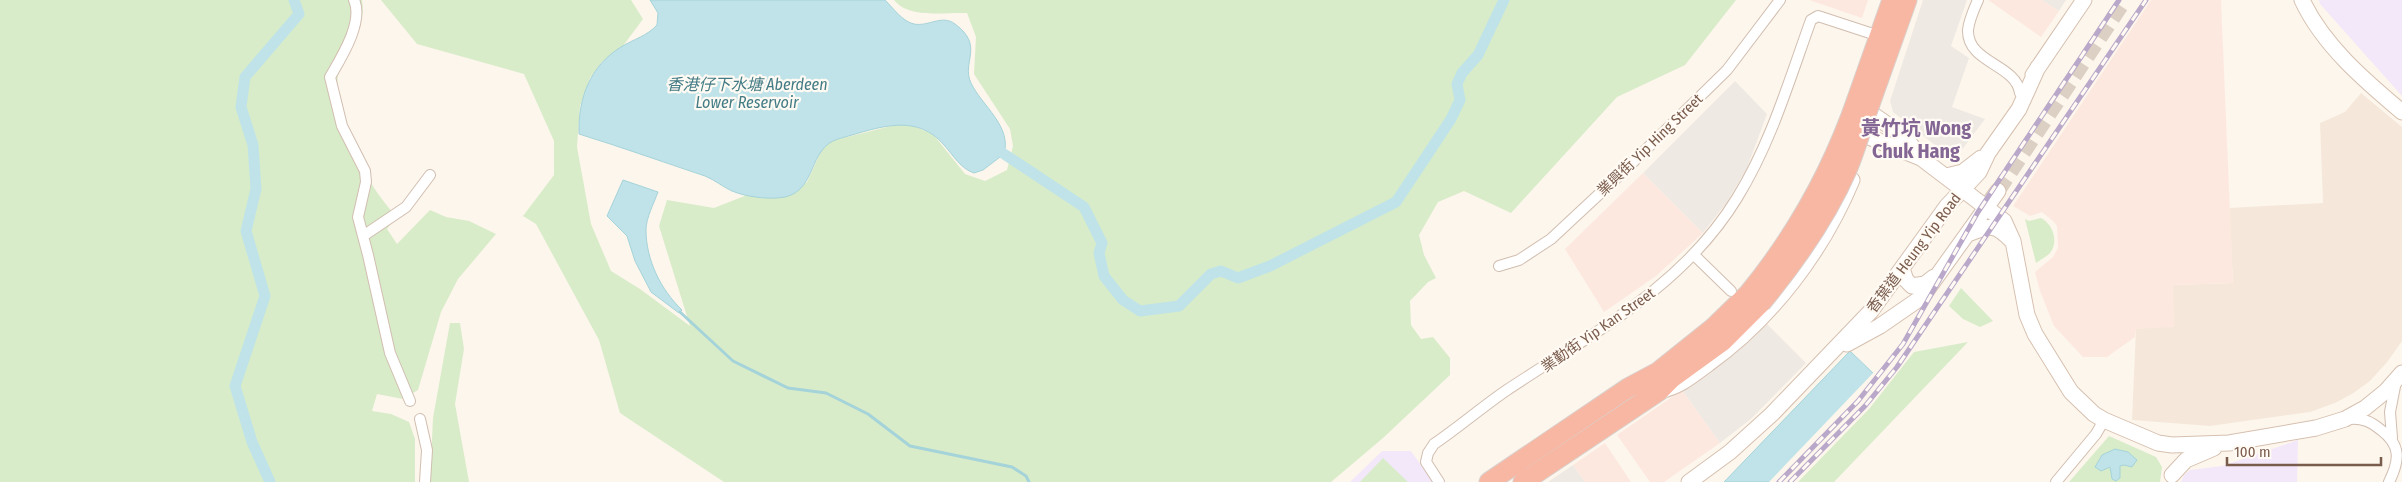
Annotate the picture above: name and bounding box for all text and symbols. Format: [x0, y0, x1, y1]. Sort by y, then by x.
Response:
water label: 香港仔下水塘 Aberdeen Lower Reservoir [666, 75, 828, 112]
street label: 業興街 Yip Hing Street [1594, 90, 1706, 200]
district label: 黃竹坑 Wong Chuk Hang [1861, 116, 1971, 163]
street label: 香葉道 Heung Yip Road [1863, 190, 1965, 316]
street label: 業勤街 Yip Kan Street [1538, 284, 1658, 376]
scale bar [2227, 434, 2381, 466]
text: 100 m [2234, 443, 2271, 461]

